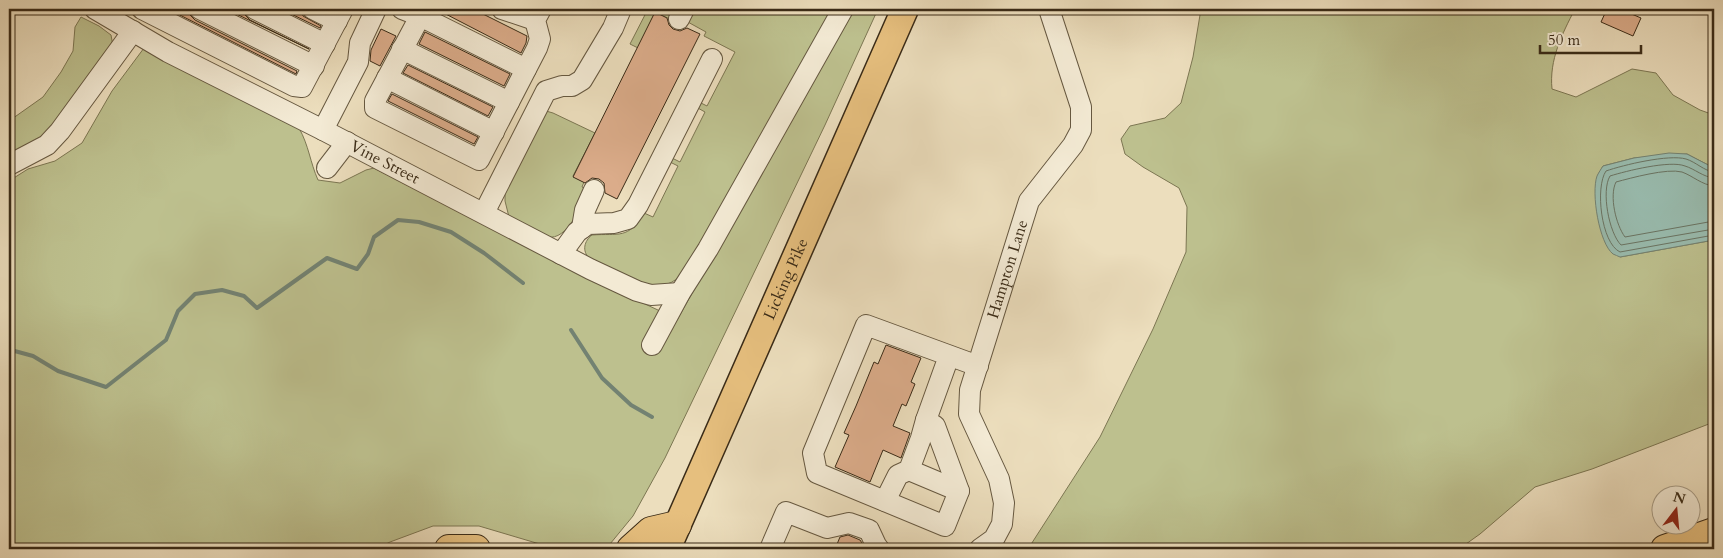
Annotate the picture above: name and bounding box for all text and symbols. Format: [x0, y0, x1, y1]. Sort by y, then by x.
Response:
scale bar [1540, 22, 1642, 54]
text: 50 m [1548, 30, 1580, 50]
street label: Vine Street [346, 135, 423, 189]
street label: Hampton Lane [982, 217, 1033, 321]
street label: Licking Pike [758, 235, 814, 323]
north arrow [1650, 486, 1700, 536]
text: N [1671, 487, 1688, 509]

